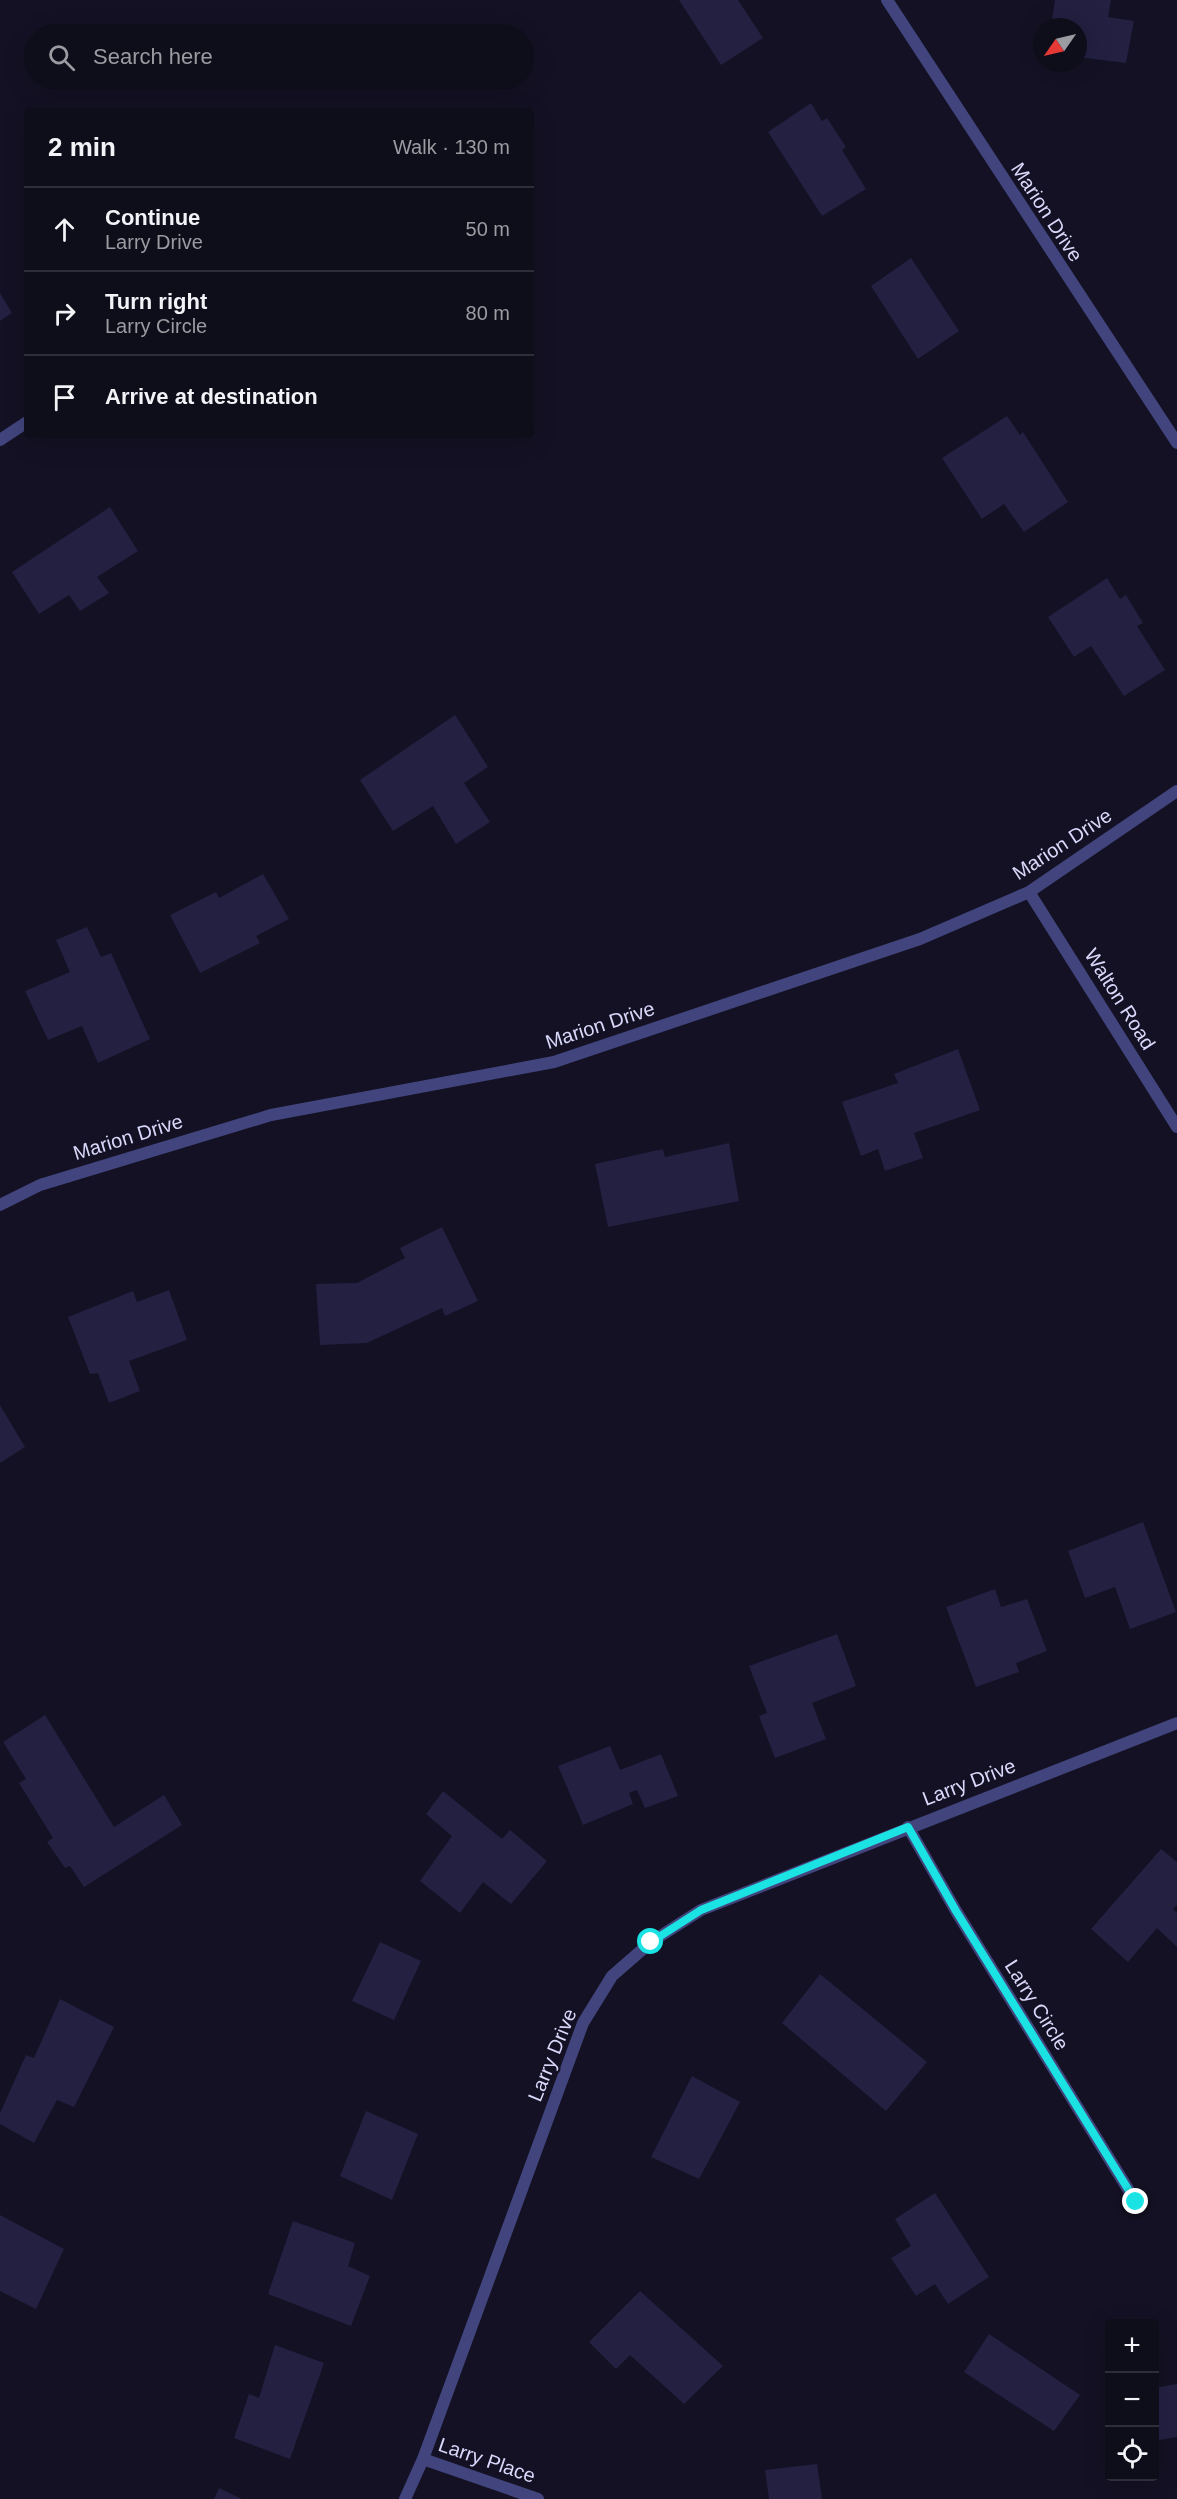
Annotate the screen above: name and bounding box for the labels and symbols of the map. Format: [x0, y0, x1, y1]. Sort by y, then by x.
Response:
north arrow [1033, 18, 1087, 72]
street label: Marion Drive [1007, 158, 1087, 266]
street label: Marion Drive [1008, 804, 1116, 884]
street label: Walton Road [1080, 944, 1160, 1054]
street label: Marion Drive [543, 997, 657, 1053]
street label: Marion Drive [71, 1110, 185, 1164]
street label: Larry Drive [919, 1754, 1019, 1810]
route start [637, 1928, 663, 1954]
street label: Larry Circle [1001, 1956, 1073, 2054]
street label: Larry Drive [523, 2006, 581, 2104]
route end [1122, 2188, 1148, 2214]
street label: Larry Place [436, 2433, 538, 2487]

